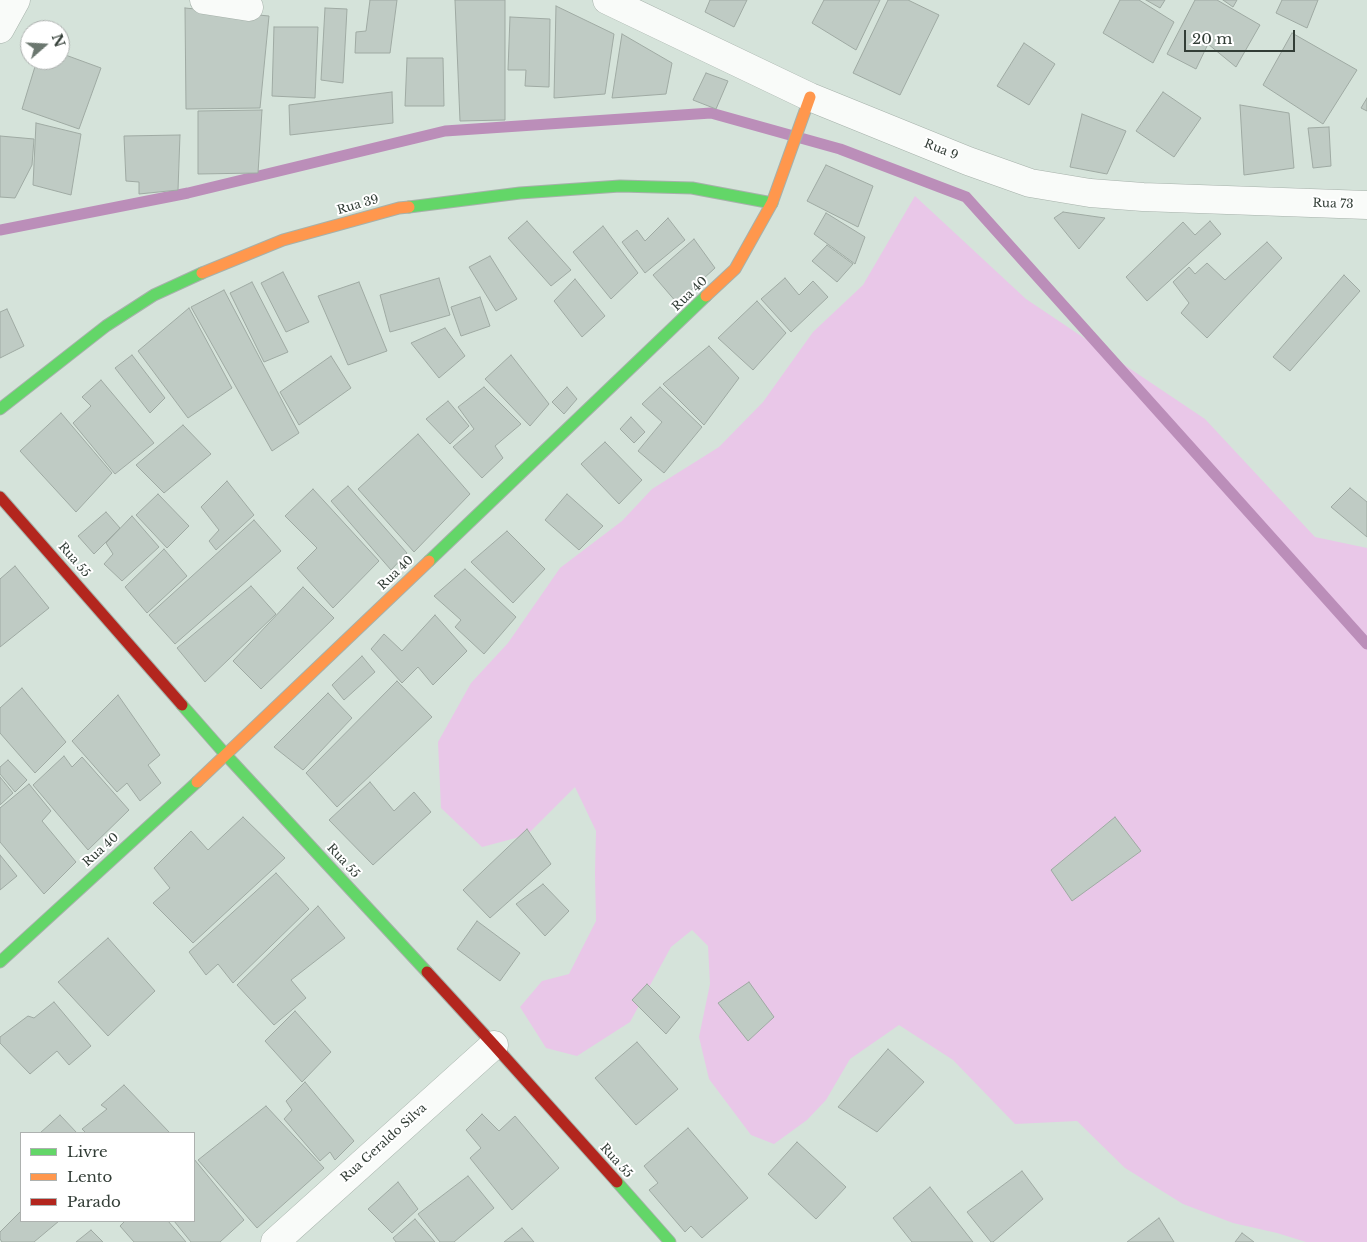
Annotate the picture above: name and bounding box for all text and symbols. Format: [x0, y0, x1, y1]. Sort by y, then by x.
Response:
north arrow [20, 20, 70, 70]
scale bar [1187, 20, 1298, 52]
text: 20 m [1192, 29, 1232, 48]
text: N [48, 31, 69, 50]
street label: Rua 9 [922, 137, 960, 163]
street label: Rua 39 [335, 192, 381, 218]
street label: Rua 73 [1312, 196, 1354, 212]
street label: Rua 40 [669, 274, 711, 314]
street label: Rua 55 [55, 540, 93, 580]
street label: Rua 40 [375, 553, 417, 593]
street label: Rua 40 [80, 830, 122, 870]
street label: Rua 55 [324, 841, 362, 881]
street label: Rua Geraldo Silva [338, 1101, 430, 1185]
legend [20, 1132, 195, 1222]
street label: Rua 55 [597, 1141, 635, 1181]
text: Livre [67, 1142, 108, 1161]
text: Lento [67, 1167, 112, 1186]
text: Parado [67, 1192, 121, 1211]

